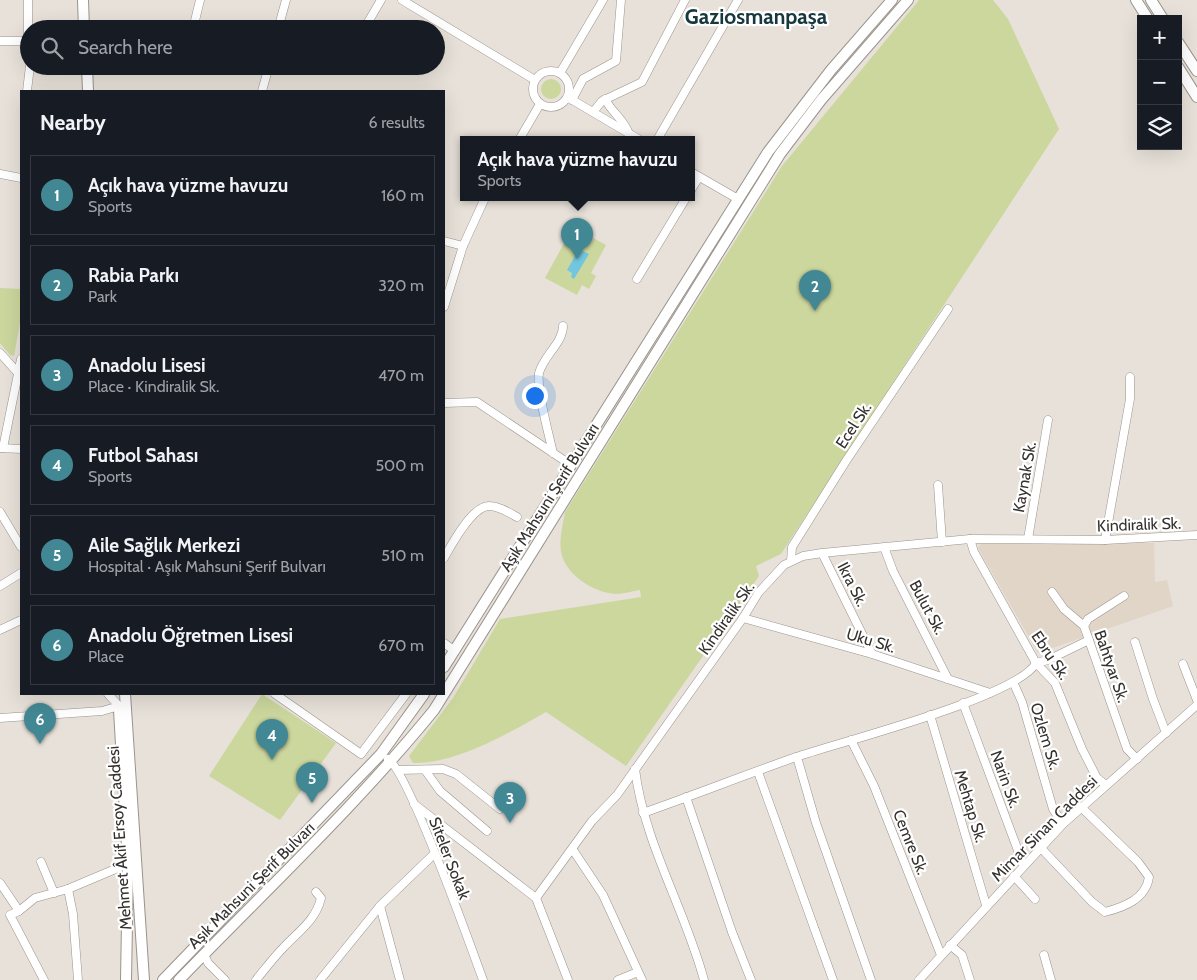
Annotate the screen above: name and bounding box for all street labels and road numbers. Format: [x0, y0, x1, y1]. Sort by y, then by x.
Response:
street label: Ecel Sk. [832, 399, 875, 452]
street label: Aşık Mahsuni Şerif Bulvarı [496, 420, 603, 575]
street label: Kaynak Sk. [1009, 440, 1040, 514]
street label: Kindiralik Sk. [1097, 514, 1182, 535]
street label: Ikra Sk. [833, 559, 872, 610]
street label: Bulut Sk. [905, 577, 950, 638]
street label: Kindiralik Sk. [694, 578, 758, 658]
street label: Uku Sk. [844, 624, 898, 657]
street label: Ebru Sk. [1027, 627, 1074, 683]
street label: Bahtyar Sk. [1090, 628, 1133, 705]
street label: Ozlem Sk. [1026, 700, 1065, 772]
street label: Mehmet Âkif Ersoy Caddesi [104, 745, 135, 931]
street label: Narin Sk. [986, 748, 1025, 810]
street label: Mehtap Sk. [950, 768, 991, 845]
street label: Mimar Sinan Caddesi [987, 771, 1101, 885]
street label: Cemre Sk. [889, 807, 932, 877]
street label: Siteler Sokak [425, 814, 474, 903]
street label: Aşık Mahsuni Şerif Bulvarı [184, 818, 319, 953]

